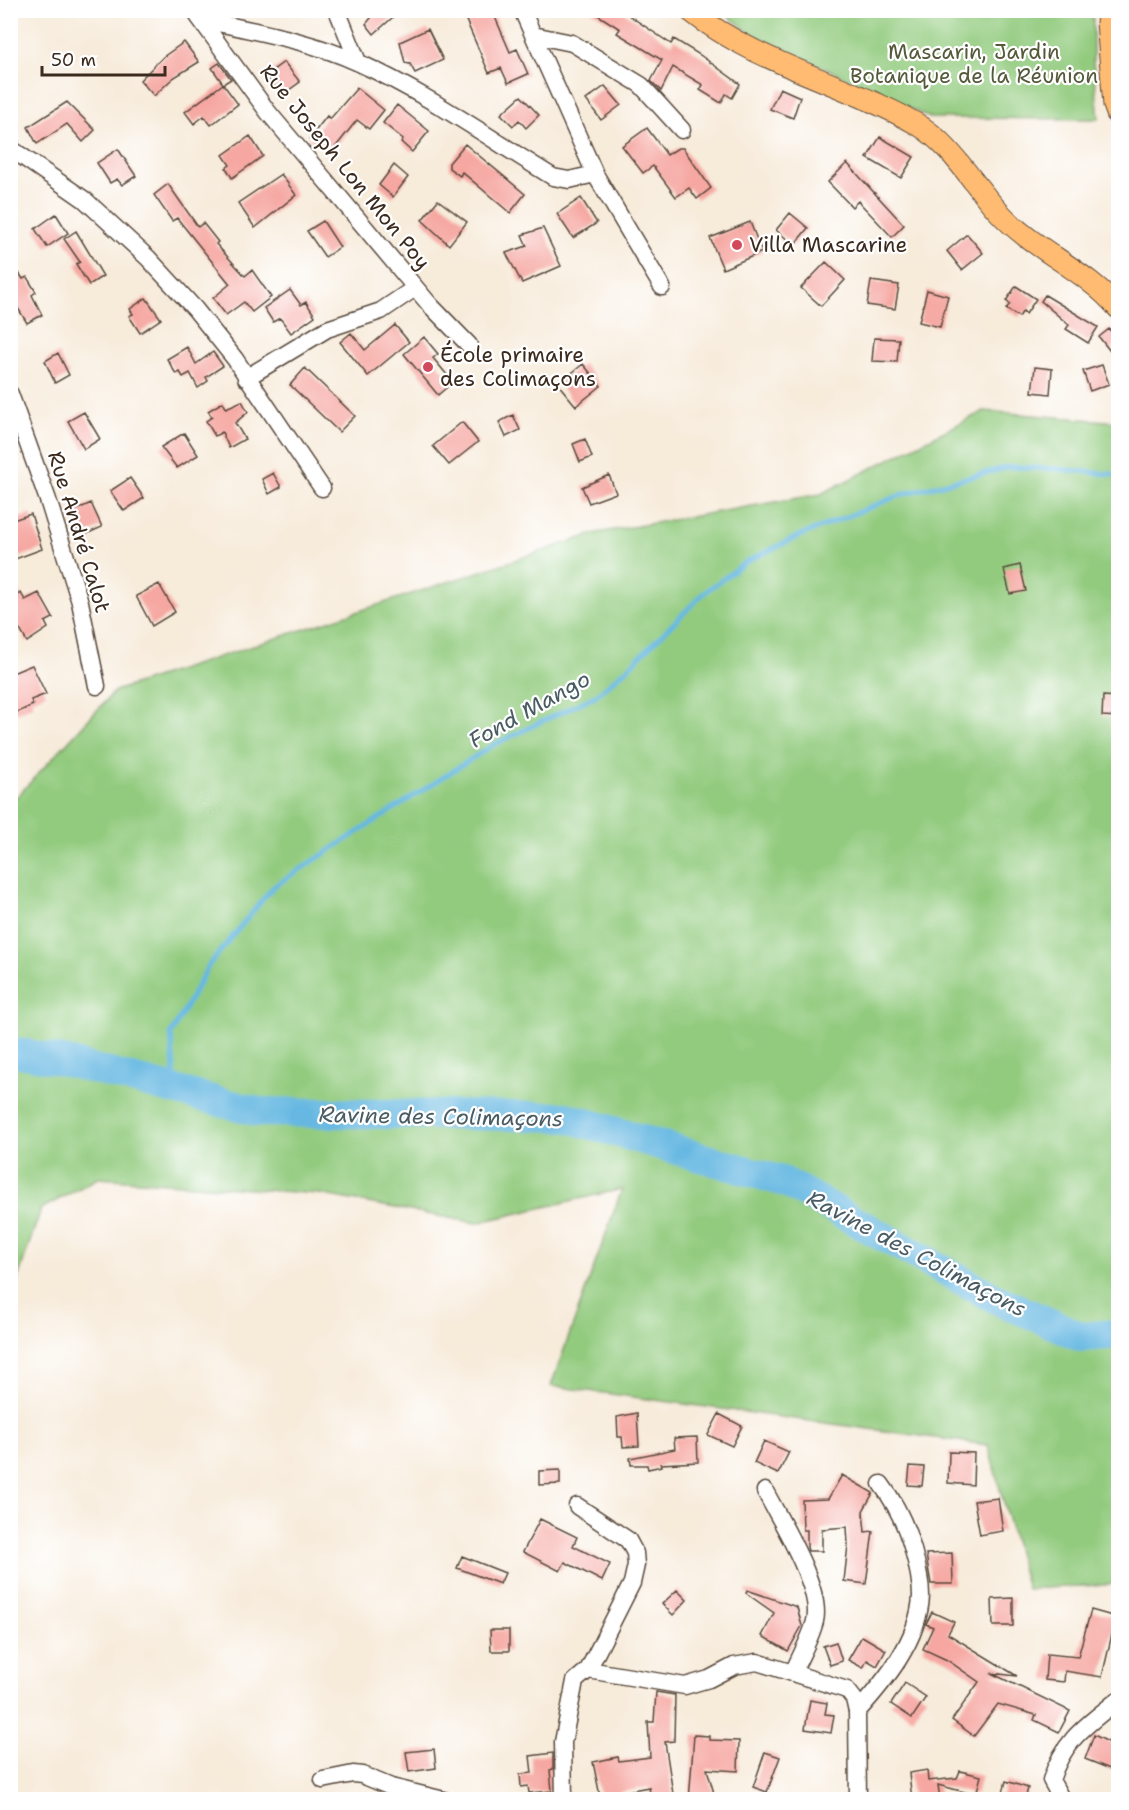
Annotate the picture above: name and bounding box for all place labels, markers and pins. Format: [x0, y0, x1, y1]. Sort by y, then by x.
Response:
place label: Villa Mascarine [749, 231, 907, 259]
marker: Villa Mascarine [730, 238, 744, 252]
place label: École primaire des Colimaçons [440, 340, 596, 393]
marker: École primaire des Colimaçons [421, 360, 435, 374]

